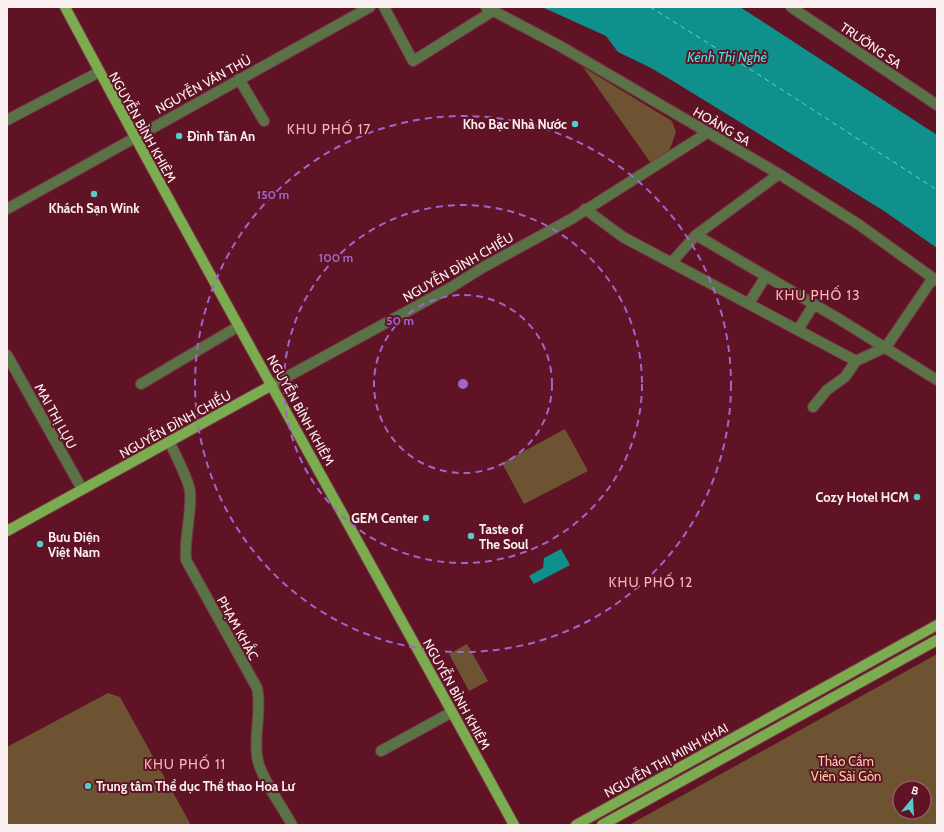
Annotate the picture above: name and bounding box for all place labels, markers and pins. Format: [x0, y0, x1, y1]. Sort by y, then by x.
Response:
place label: Kho Bạc Nhà Nước [463, 116, 567, 132]
marker: Kho Bạc Nhà Nước [570, 119, 580, 129]
place label: Đình Tân An [187, 128, 255, 144]
marker: Đình Tân An [174, 131, 184, 141]
marker: Khách Sạn Wink [89, 189, 99, 199]
place label: Khách Sạn Wink [49, 200, 140, 216]
centre of rings [456, 377, 470, 391]
place label: Cozy Hotel HCM [815, 489, 909, 505]
marker: Cozy Hotel HCM [912, 492, 922, 502]
place label: GEM Center [351, 510, 419, 526]
marker: GEM Center [421, 513, 431, 523]
place label: Taste of The Soul [479, 521, 529, 552]
place label: Bưu Điện Việt Nam [48, 529, 100, 560]
marker: Taste of The Soul [466, 531, 476, 541]
marker: Bưu Điện Việt Nam [35, 539, 45, 549]
place label: Trung tâm Thể dục Thể thao Hoa Lư [96, 778, 296, 794]
marker: Trung tâm Thể dục Thể thao Hoa Lư [83, 781, 93, 791]

